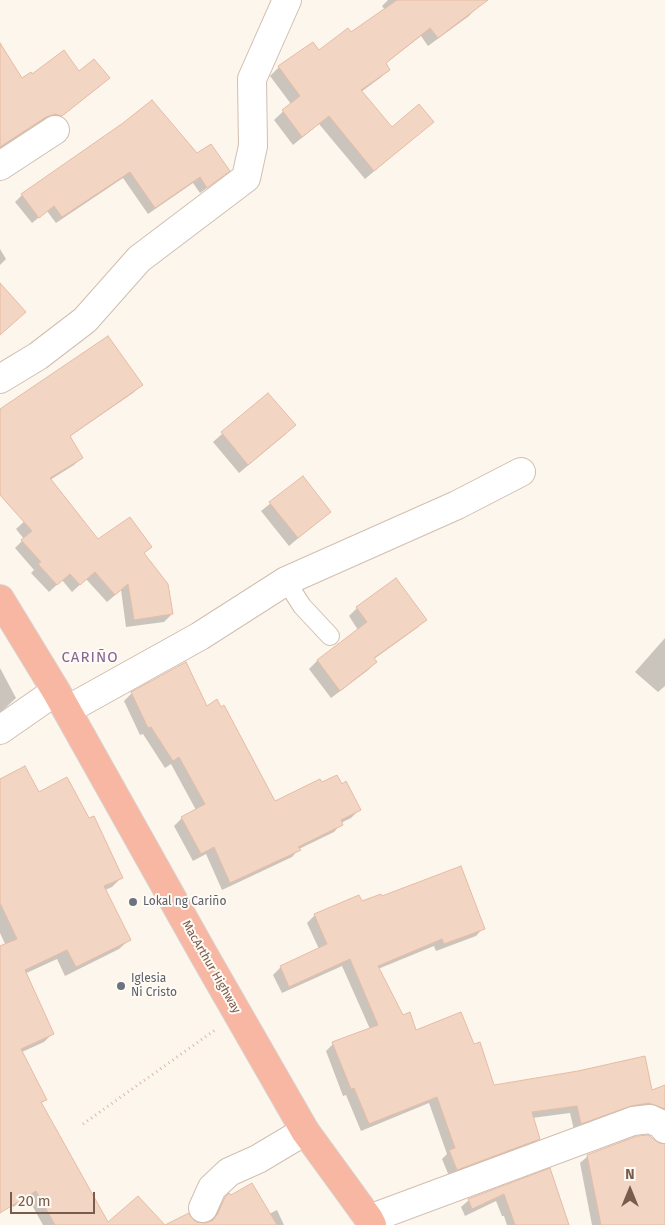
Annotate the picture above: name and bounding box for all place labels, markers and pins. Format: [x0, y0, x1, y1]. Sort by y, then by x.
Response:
place label: Lokal ng Cariño [143, 895, 226, 909]
marker: Lokal ng Cariño [127, 896, 139, 908]
place label: Iglesia Ni Cristo [131, 972, 177, 1000]
marker: Iglesia Ni Cristo [115, 980, 127, 992]

